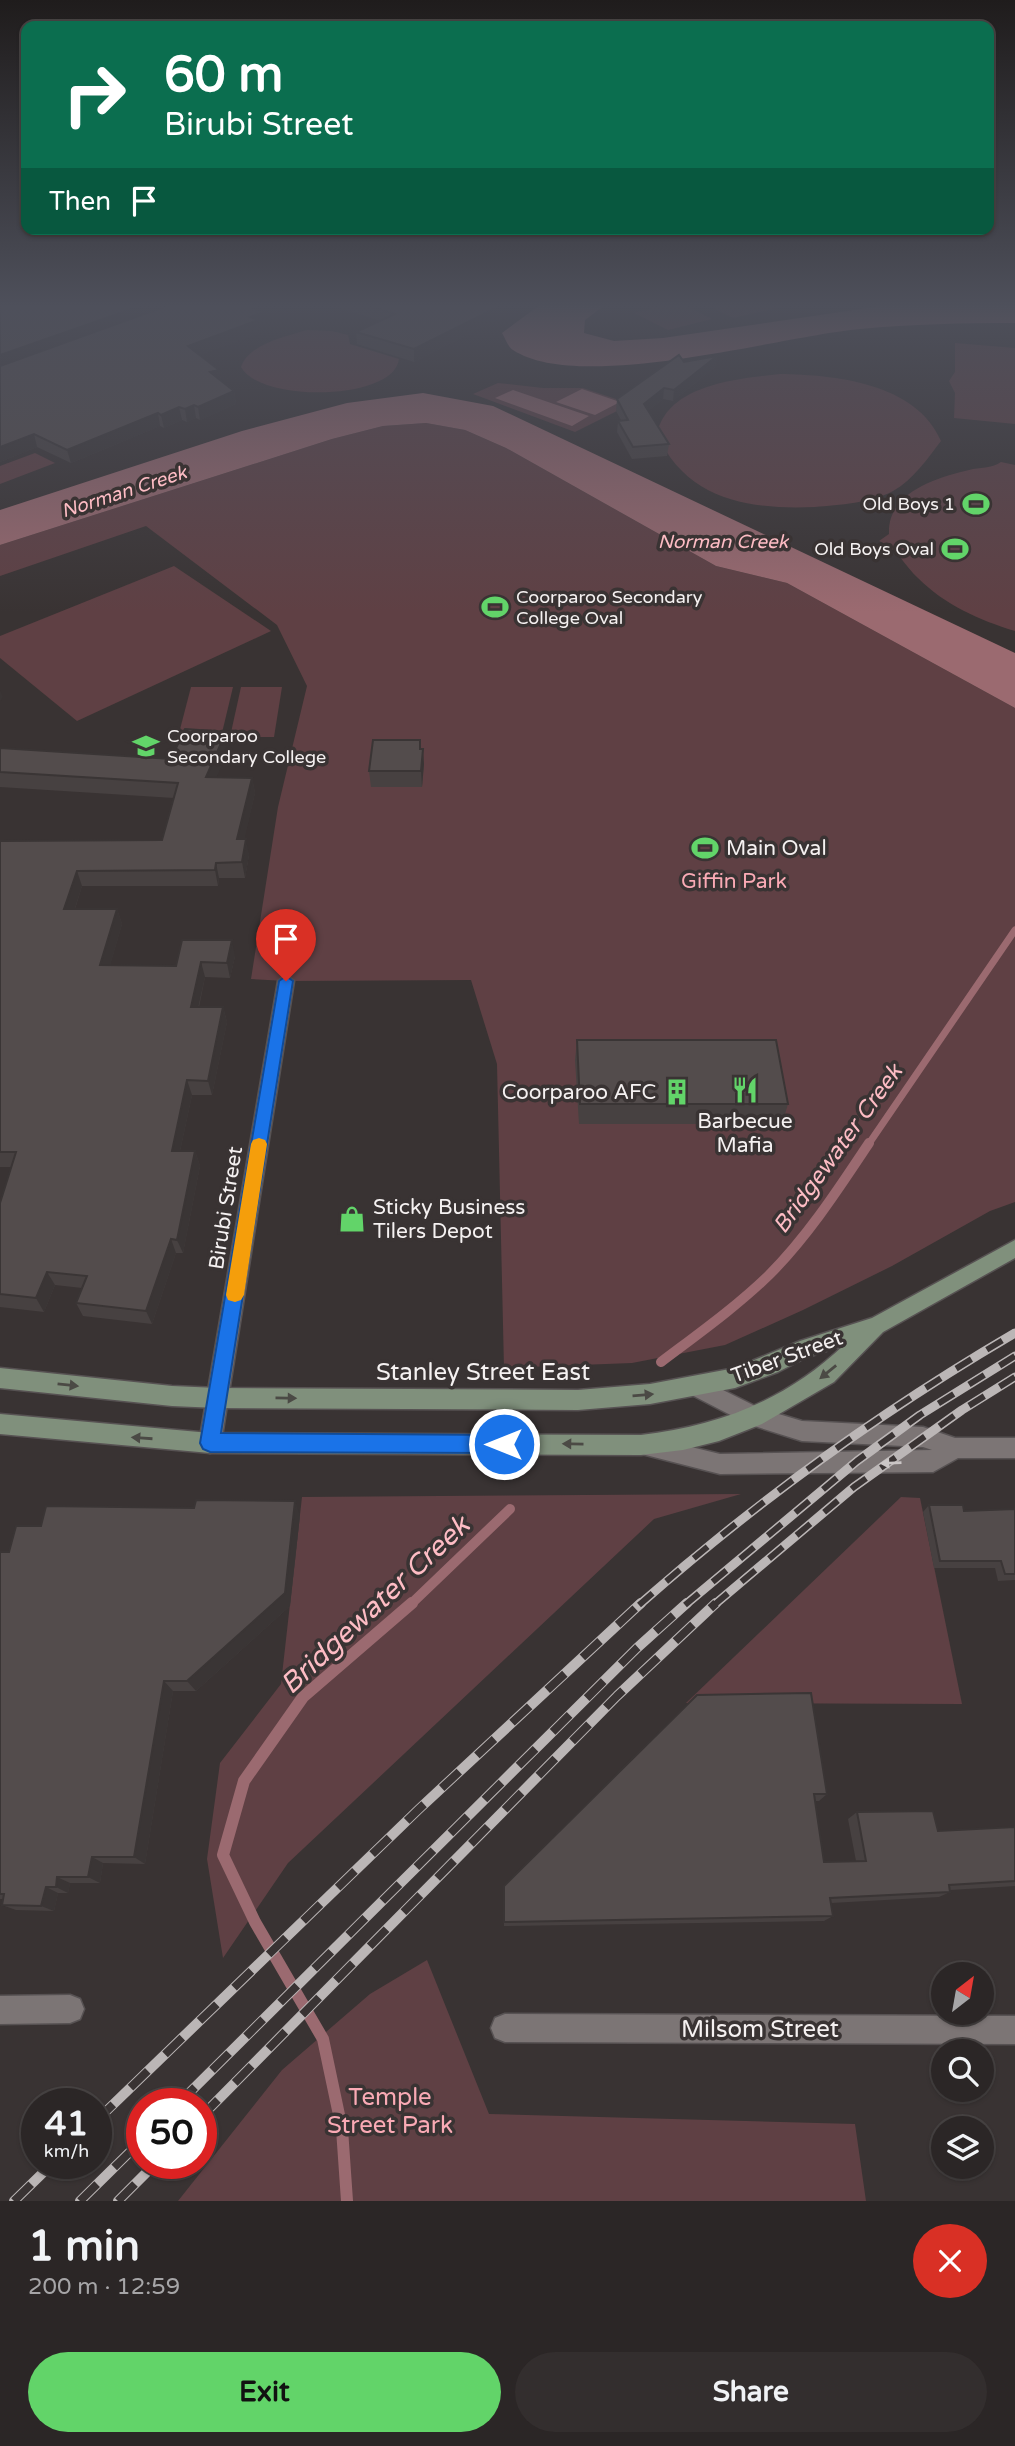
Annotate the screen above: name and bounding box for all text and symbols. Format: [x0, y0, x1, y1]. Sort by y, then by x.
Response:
text: 60 m [164, 46, 283, 105]
icon: right [49, 49, 140, 140]
text: Birubi Street [164, 106, 354, 144]
icon: arrive [125, 182, 163, 220]
text: Then [49, 186, 111, 217]
water label: Norman Creek [59, 461, 191, 523]
sports icon: Old Boys 1 [961, 489, 991, 519]
place label: Old Boys 1 [863, 493, 955, 515]
water label: Norman Creek [658, 531, 790, 553]
sports icon: Old Boys Oval [940, 534, 970, 564]
place label: Old Boys Oval [814, 538, 934, 560]
place label: Coorparoo Secondary College Oval [516, 586, 703, 629]
sports icon: Coorparoo Secondary College Oval [480, 592, 510, 622]
place label: Coorparoo Secondary College [167, 725, 326, 768]
school or university icon: Coorparoo Secondary College [131, 731, 161, 761]
sports icon: Main Oval [690, 833, 720, 863]
place label: Main Oval [726, 836, 827, 861]
park label: Giffin Park [681, 869, 787, 894]
pin [256, 909, 316, 981]
icon: arrive [267, 920, 305, 958]
water label: Bridgewater Creek [767, 1058, 910, 1239]
restaurant icon: Barbecue Mafia [730, 1075, 760, 1105]
building icon: Coorparoo AFC [662, 1077, 692, 1107]
place label: Coorparoo AFC [502, 1080, 656, 1105]
place label: Barbecue Mafia [697, 1109, 793, 1158]
street label: Birubi Street [204, 1145, 248, 1271]
place label: Sticky Business Tilers Depot [373, 1195, 525, 1244]
shop icon: Sticky Business Tilers Depot [337, 1204, 367, 1234]
street label: Tiber Street [728, 1325, 846, 1389]
street label: Stanley Street East [376, 1358, 590, 1387]
one-way arrow [820, 1365, 838, 1380]
one-way arrow [57, 1380, 79, 1391]
one-way arrow [632, 1389, 654, 1400]
one-way arrow [276, 1393, 298, 1404]
position arrow [467, 1407, 541, 1481]
one-way arrow [130, 1432, 152, 1443]
one-way arrow [561, 1439, 583, 1450]
one-way arrow [879, 1458, 901, 1469]
water label: Bridgewater Creek [273, 1507, 478, 1701]
north arrow [931, 1962, 994, 2025]
map controls [931, 1962, 994, 2179]
street label: Milsom Street [681, 2015, 839, 2044]
button: search [931, 2039, 994, 2102]
park label: Temple Street Park [327, 2083, 453, 2140]
speed limit sign: 50 [126, 2088, 217, 2179]
text: 41 [45, 2103, 88, 2145]
button: layers [931, 2116, 994, 2179]
text: km/h [44, 2140, 89, 2162]
text: 1 min [28, 2221, 140, 2272]
button: close [913, 2224, 987, 2298]
text: 200 m · 12:59 [28, 2273, 180, 2301]
button: Exit [28, 2352, 501, 2432]
button: Share [515, 2352, 987, 2432]

